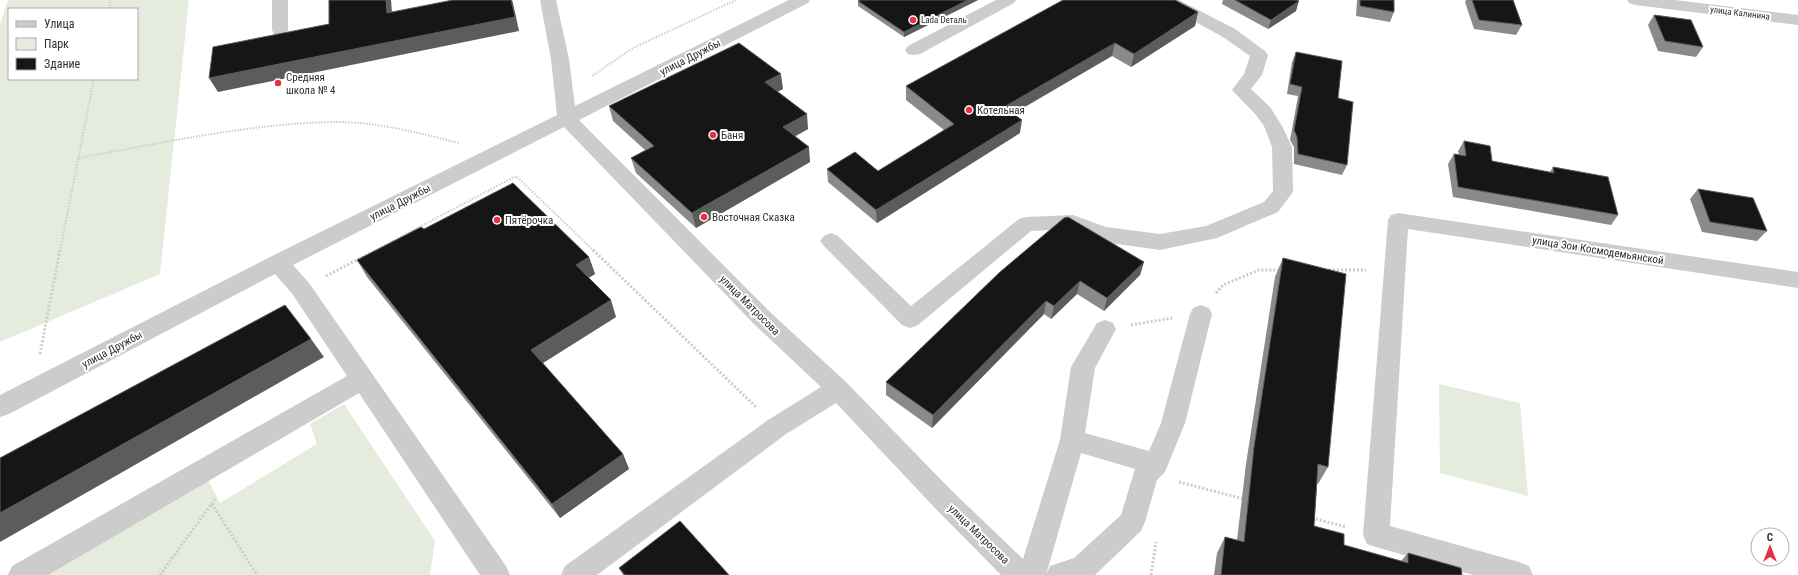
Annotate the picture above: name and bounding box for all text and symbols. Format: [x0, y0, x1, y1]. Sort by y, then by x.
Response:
street label: улица Калинина [1709, 4, 1771, 22]
legend [8, 8, 138, 80]
marker: Lada Dеталь [908, 15, 918, 25]
place label: Lada Dеталь [921, 15, 967, 25]
text: Улица [44, 17, 75, 31]
text: Парк [44, 37, 69, 51]
street label: улица Дружбы [658, 37, 723, 78]
text: Здание [44, 57, 81, 71]
place label: Средняя школа № 4 [286, 71, 336, 97]
marker: Средняя школа № 4 [273, 78, 283, 88]
place label: Котельная [977, 104, 1025, 117]
marker: Котельная [964, 105, 974, 115]
place label: Баня [721, 129, 743, 142]
marker: Баня [708, 130, 718, 140]
street label: улица Дружбы [368, 182, 433, 223]
place label: Восточная Сказка [712, 211, 795, 224]
marker: Восточная Сказка [699, 212, 709, 222]
place label: Пятёрочка [505, 214, 553, 227]
marker: Пятёрочка [492, 215, 502, 225]
street label: улица Зои Космодемьянской [1531, 234, 1665, 267]
street label: улица Матросова [717, 273, 782, 338]
street label: улица Дружбы [80, 328, 145, 371]
street label: улица Матросова [945, 502, 1012, 567]
north arrow [1750, 527, 1790, 567]
text: С [1767, 531, 1773, 544]

